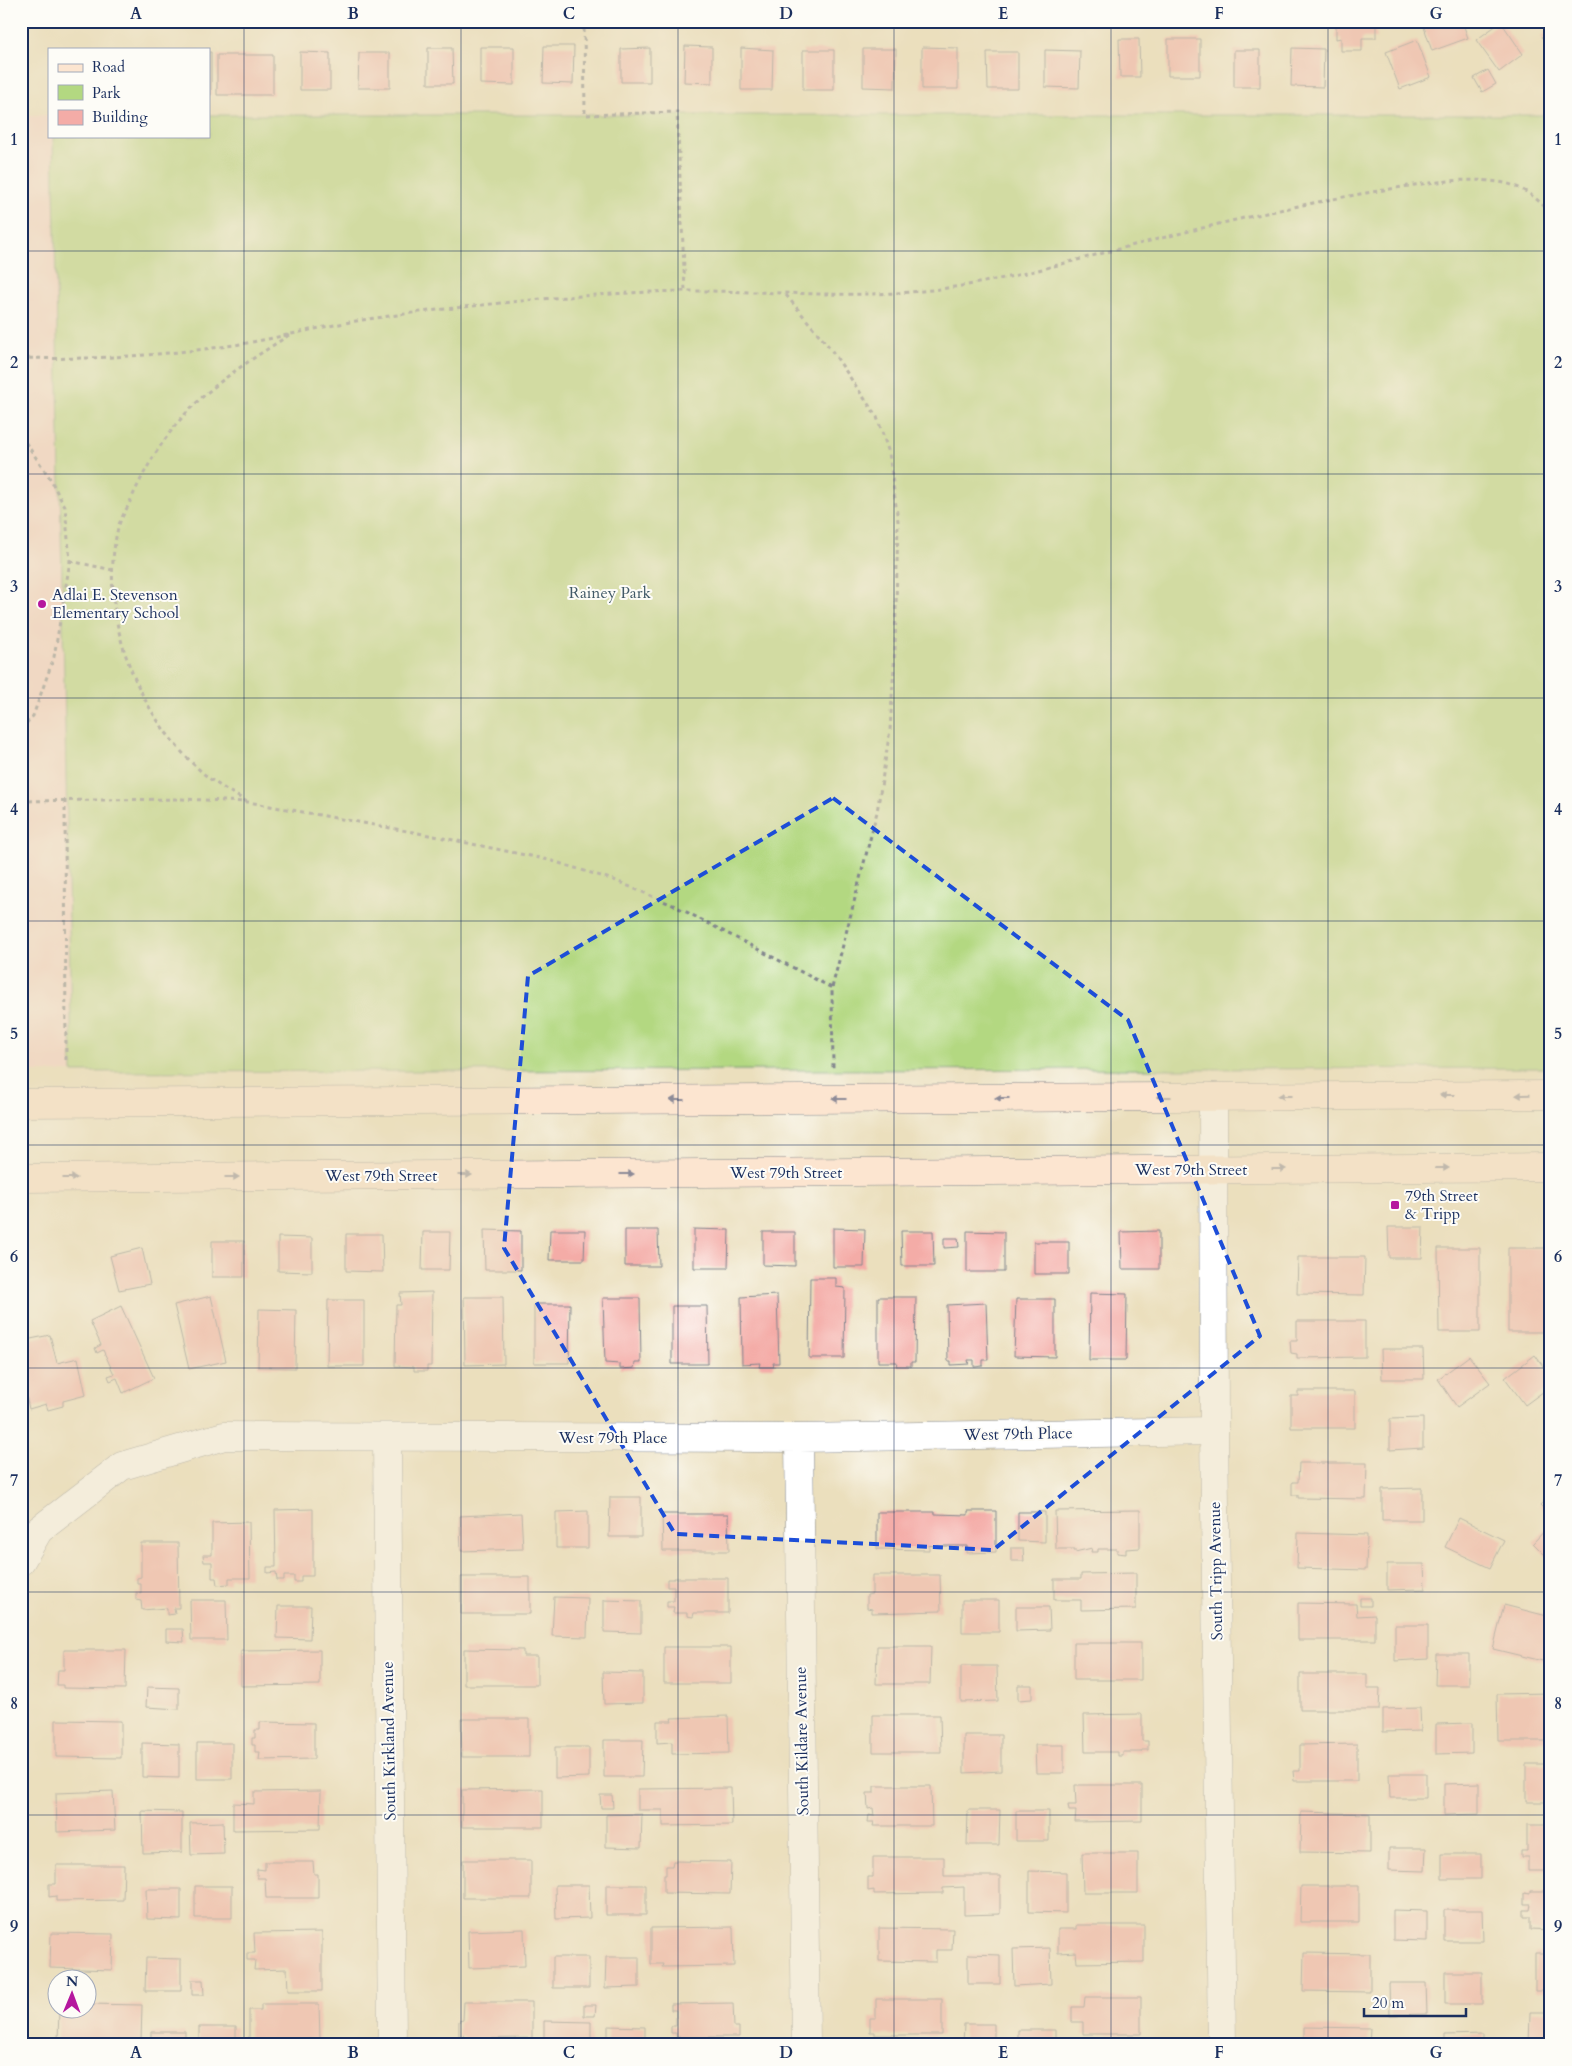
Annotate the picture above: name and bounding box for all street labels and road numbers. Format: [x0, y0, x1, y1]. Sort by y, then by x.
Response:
street label: West 79th Street [1134, 1159, 1247, 1181]
street label: West 79th Street [729, 1162, 842, 1184]
street label: West 79th Street [324, 1165, 437, 1187]
street label: West 79th Place [962, 1422, 1073, 1446]
street label: West 79th Place [557, 1427, 668, 1449]
street label: South Tripp Avenue [1204, 1501, 1228, 1641]
street label: South Kirkland Avenue [377, 1661, 401, 1821]
street label: South Kildare Avenue [790, 1666, 814, 1816]

